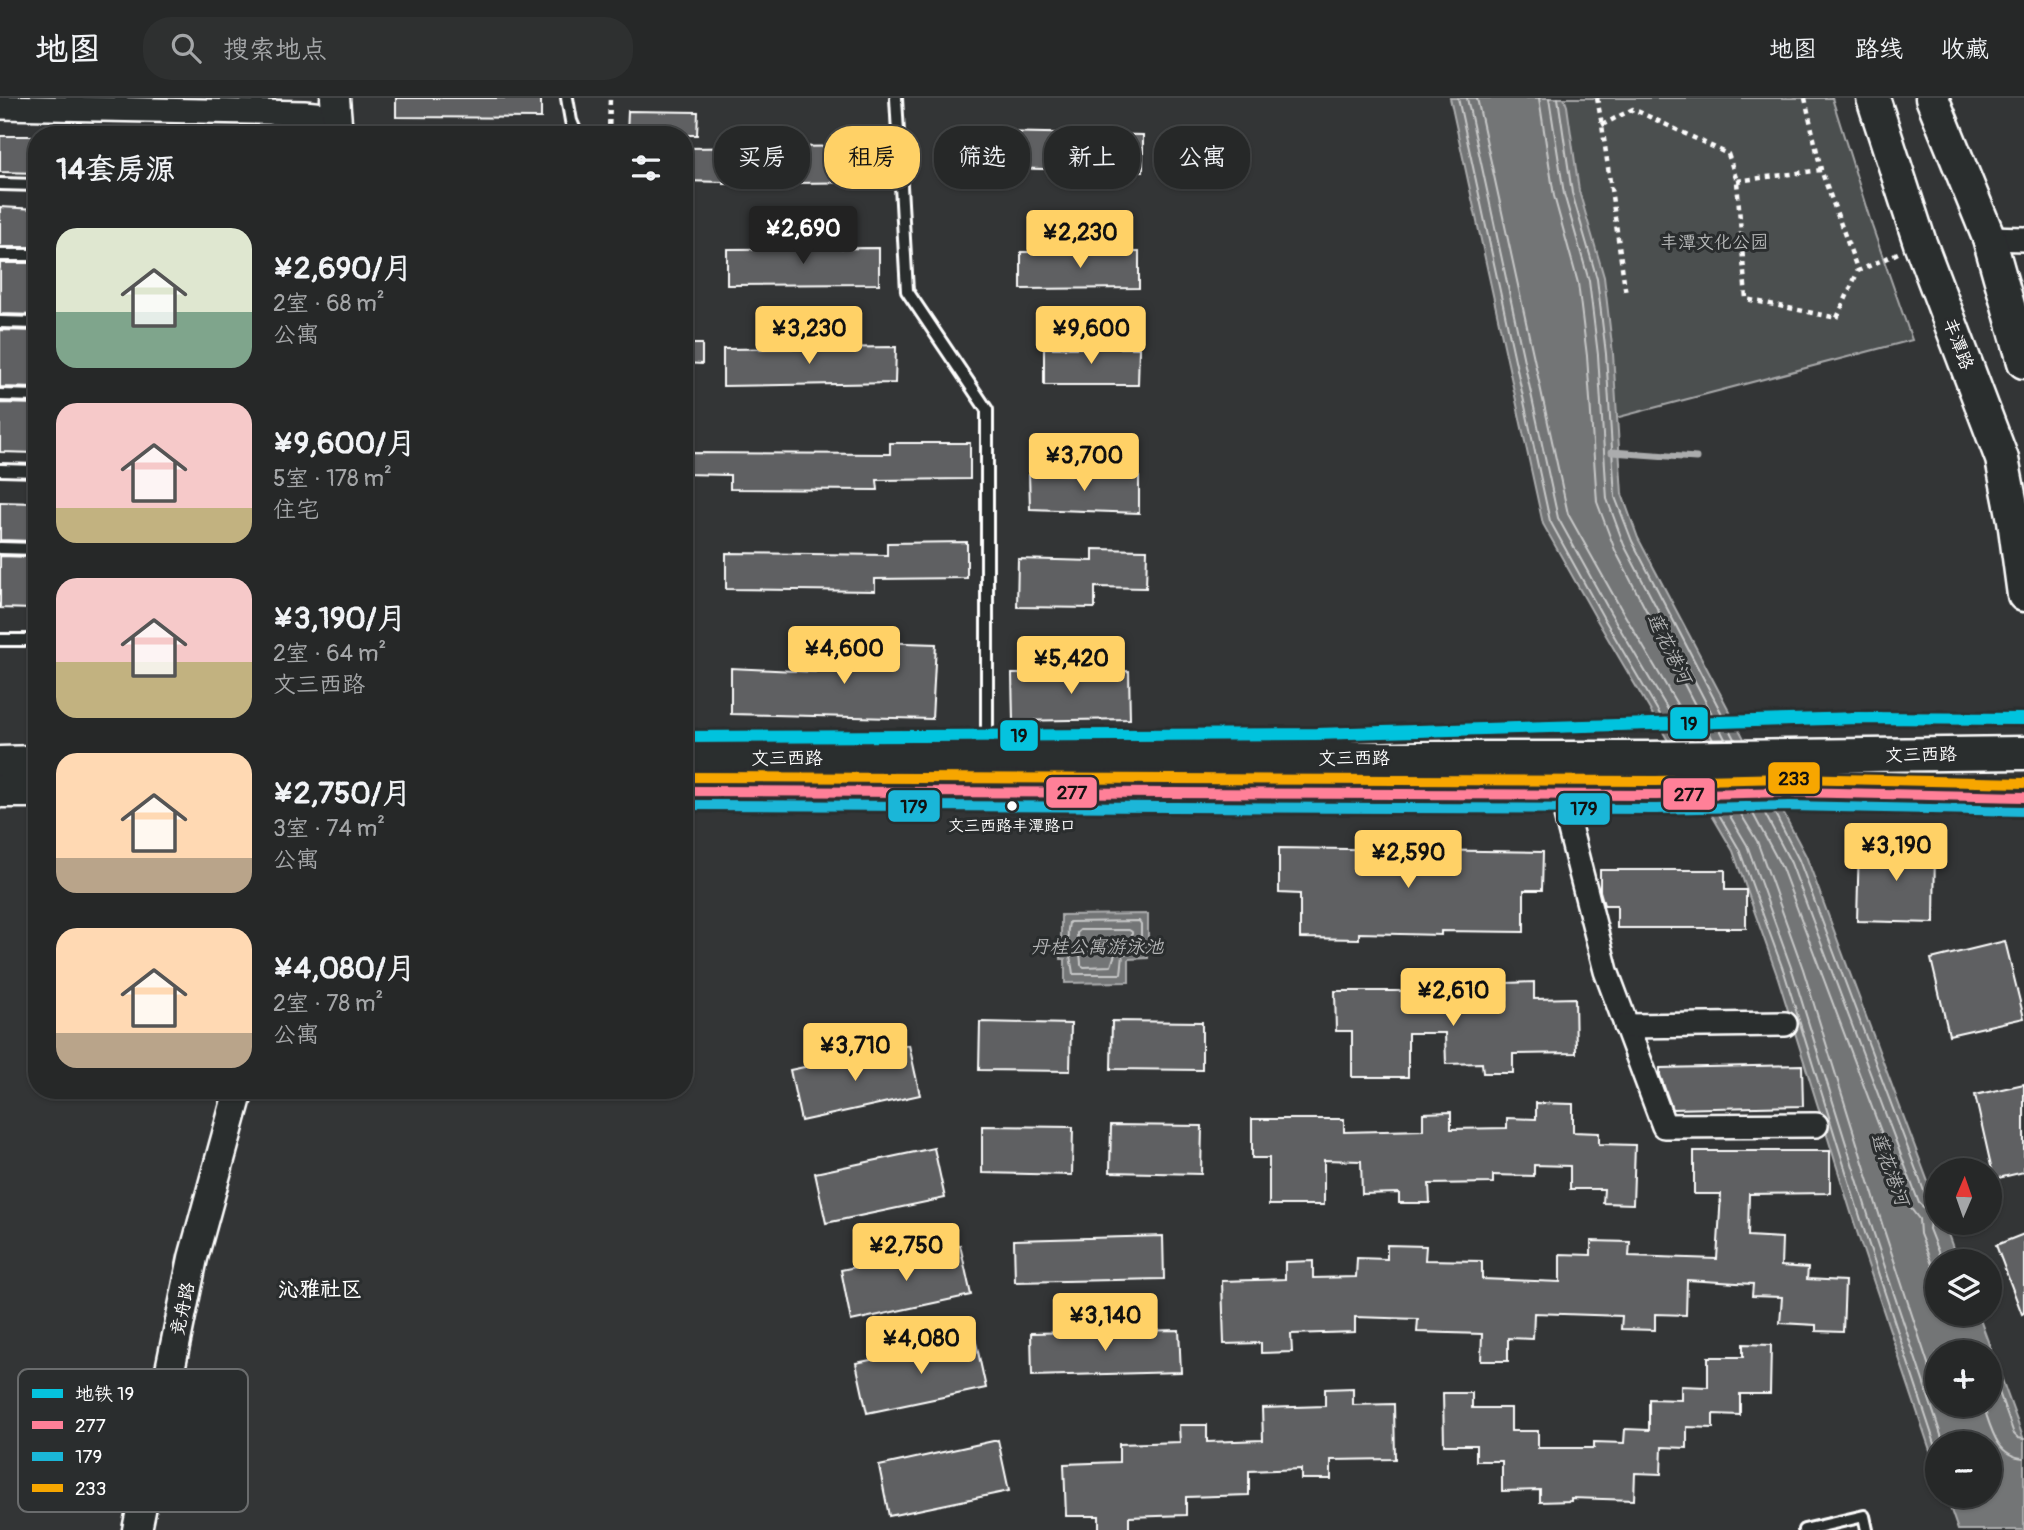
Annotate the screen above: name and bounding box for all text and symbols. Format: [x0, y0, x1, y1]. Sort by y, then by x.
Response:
search box [143, 17, 633, 80]
text: 地图 [35, 29, 101, 70]
icon: search [167, 29, 205, 67]
text: 搜索地点 [223, 34, 327, 66]
text: 地图 [1769, 35, 1817, 64]
text: 路线 [1855, 35, 1903, 64]
text: 收藏 [1941, 35, 1989, 64]
chip: 买房 [714, 126, 810, 189]
chip: 租房 [824, 126, 920, 189]
chip: 筛选 [934, 126, 1030, 189]
chip: 新上 [1044, 126, 1140, 189]
chip: 公寓 [1154, 126, 1250, 189]
icon: filters [627, 149, 665, 187]
text: 14套房源 [56, 151, 175, 188]
pin: ¥2,690 [746, 206, 860, 266]
pin: ¥2,230 [1023, 211, 1137, 270]
text: ¥2,690 [765, 214, 841, 243]
text: ¥2,230 [1042, 218, 1118, 247]
park label: 丰潭文化公园 [1660, 231, 1768, 254]
text: ¥2,690/月 [273, 250, 412, 287]
icon: home [112, 256, 196, 340]
text: 2室 · 68 m² [273, 289, 385, 318]
pin: ¥3,230 [752, 306, 866, 366]
pin: ¥9,600 [1034, 306, 1148, 366]
text: ¥3,230 [771, 314, 847, 343]
text: ¥9,600 [1052, 314, 1130, 343]
street label: 丰潭路 [1938, 315, 1978, 373]
text: 公寓 [273, 320, 319, 349]
text: ¥9,600/月 [273, 425, 416, 462]
icon: home [112, 431, 196, 515]
pin: ¥3,700 [1027, 434, 1141, 493]
text: ¥3,700 [1045, 441, 1123, 470]
text: 5室 · 178 m² [273, 464, 392, 493]
text: 住宅 [273, 495, 319, 524]
text: ¥3,190/月 [273, 600, 407, 637]
icon: home [112, 606, 196, 690]
water label: 莲花港河 [1642, 609, 1698, 690]
pin: ¥4,600 [787, 626, 901, 686]
text: ¥4,600 [804, 634, 884, 663]
pin: ¥5,420 [1014, 636, 1128, 696]
text: 2室 · 64 m² [273, 639, 386, 668]
text: ¥5,420 [1033, 644, 1109, 673]
text: 文三西路 [273, 670, 365, 699]
line badge: 19 [1669, 706, 1709, 740]
text: 19 [1680, 712, 1698, 736]
line badge: 19 [999, 719, 1039, 752]
text: 19 [1010, 724, 1028, 748]
street label: 文三西路 [1885, 743, 1957, 767]
street label: 文三西路 [751, 747, 823, 770]
street label: 文三西路 [1318, 747, 1390, 770]
line badge: 233 [1767, 761, 1821, 795]
text: 233 [1778, 767, 1810, 791]
text: ¥2,750/月 [273, 775, 412, 812]
line badge: 277 [1045, 776, 1098, 809]
line badge: 277 [1662, 777, 1716, 811]
icon: home [112, 781, 196, 865]
text: 277 [1057, 781, 1088, 805]
text: 277 [1674, 783, 1705, 807]
line badge: 179 [887, 789, 941, 823]
line badge: 179 [1557, 792, 1611, 826]
text: 179 [900, 795, 928, 819]
text: 179 [1570, 797, 1598, 821]
marker: 文三西路丰潭路口 [1005, 799, 1019, 813]
text: 3室 · 74 m² [273, 814, 385, 843]
place label: 文三西路丰潭路口 [948, 816, 1076, 836]
pin: ¥3,190 [1839, 824, 1953, 883]
pin: ¥2,590 [1351, 830, 1465, 890]
text: ¥3,190 [1860, 831, 1932, 860]
text: ¥2,590 [1371, 838, 1445, 867]
text: 公寓 [273, 845, 319, 874]
water label: 丹桂公寓游泳池 [1030, 935, 1164, 959]
text: ¥4,080/月 [273, 950, 416, 987]
icon: home [112, 956, 196, 1040]
pin: ¥2,610 [1396, 968, 1510, 1028]
text: ¥2,610 [1417, 976, 1489, 1005]
text: 2室 · 78 m² [273, 989, 383, 1018]
text: 公寓 [273, 1020, 319, 1049]
pin: ¥3,710 [798, 1024, 912, 1083]
text: ¥3,710 [819, 1031, 891, 1060]
water label: 莲花港河 [1866, 1129, 1915, 1212]
north arrow [1925, 1158, 2002, 1236]
map controls [1925, 1158, 2002, 1508]
pin: ¥2,750 [849, 1224, 963, 1283]
text: ¥2,750 [868, 1231, 944, 1260]
button: layers [1925, 1249, 2002, 1326]
district label: 沁雅社区 [278, 1276, 362, 1303]
street label: 竞舟路 [166, 1280, 200, 1338]
pin: ¥3,140 [1048, 1294, 1162, 1353]
text: ¥3,140 [1069, 1301, 1141, 1330]
pin: ¥4,080 [864, 1316, 978, 1376]
text: ¥4,080 [882, 1324, 960, 1353]
button: + [1925, 1340, 2002, 1417]
legend [18, 1369, 248, 1512]
text: 地铁 19 [75, 1382, 134, 1406]
text: 277 [75, 1414, 106, 1438]
button: − [1925, 1431, 2002, 1508]
text: 179 [75, 1445, 102, 1469]
text: 233 [75, 1477, 106, 1501]

